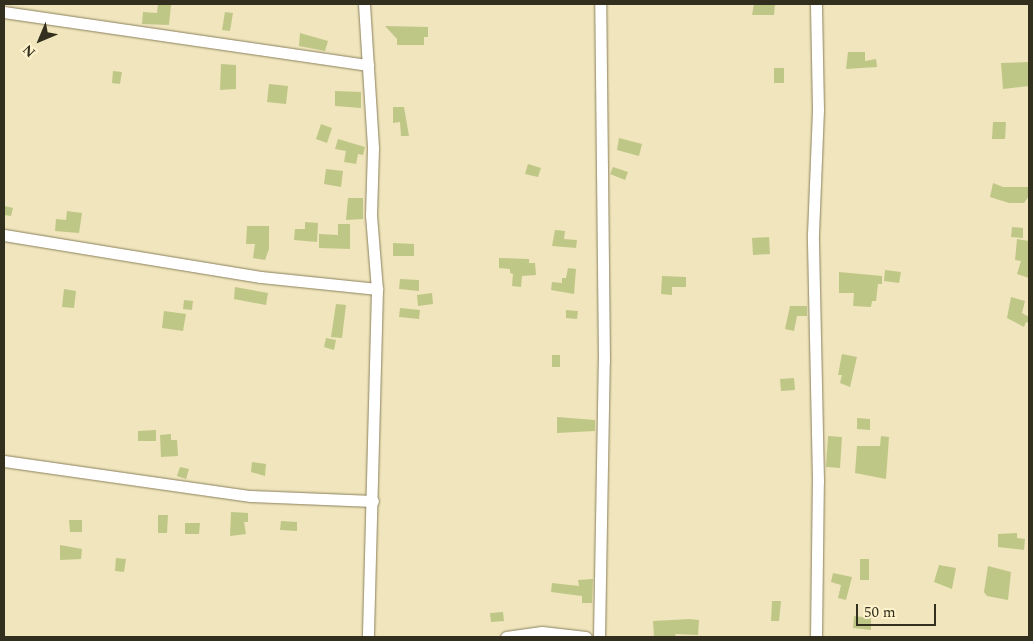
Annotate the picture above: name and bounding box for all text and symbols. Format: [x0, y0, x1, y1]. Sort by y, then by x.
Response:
north arrow [15, 15, 65, 65]
text: N [18, 39, 41, 62]
scale bar [858, 594, 938, 626]
text: 50 m [864, 601, 896, 624]

